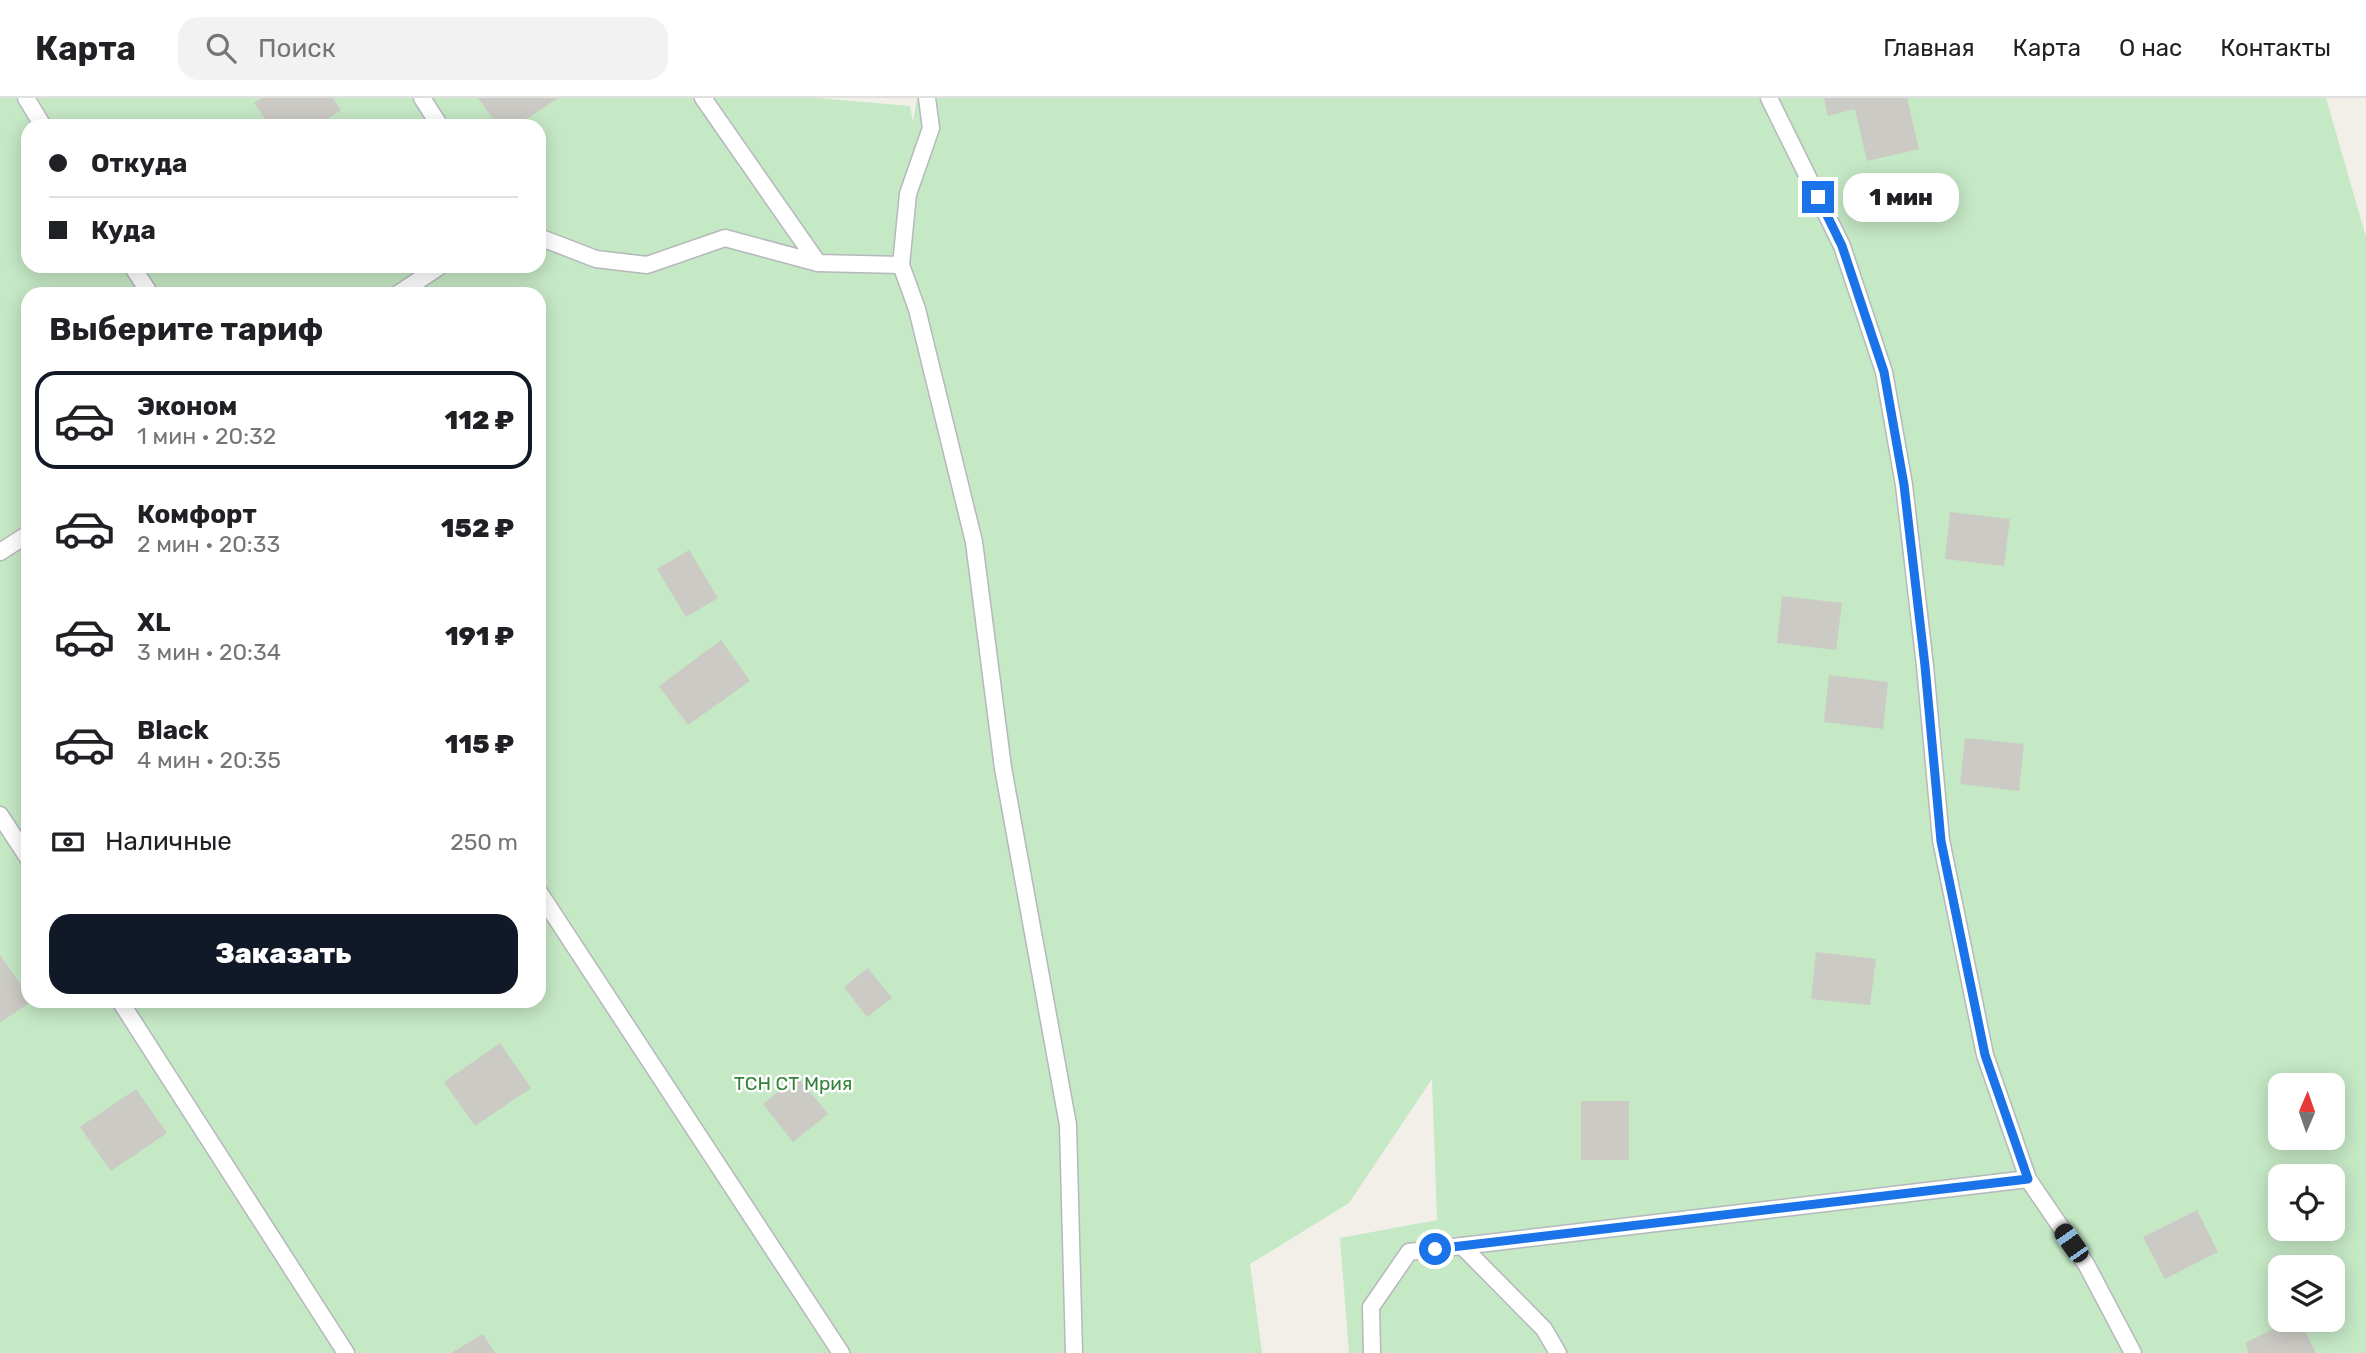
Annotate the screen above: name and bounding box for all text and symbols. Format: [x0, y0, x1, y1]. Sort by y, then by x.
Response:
search box [178, 17, 668, 80]
text: Карта [35, 29, 136, 68]
icon: search [202, 29, 240, 67]
text: Поиск [258, 33, 336, 64]
text: Главная [1883, 34, 1975, 62]
text: Карта [2013, 34, 2081, 62]
text: О нас [2119, 34, 2182, 62]
text: Контакты [2220, 34, 2331, 62]
text: Откуда [91, 148, 187, 179]
callout: 1 мин [1842, 172, 1958, 222]
route end [1802, 181, 1834, 213]
text: 1 мин [1869, 183, 1933, 211]
text: Куда [91, 215, 156, 246]
text: Выберите тариф [49, 310, 323, 348]
icon: car [53, 389, 116, 452]
text: Эконом [137, 391, 237, 422]
text: 112 ₽ [445, 405, 514, 436]
text: 1 мин · 20:32 [137, 422, 276, 450]
icon: car [53, 497, 116, 560]
text: Комфорт [137, 499, 257, 530]
text: 152 ₽ [441, 513, 514, 544]
text: 2 мин · 20:33 [137, 530, 280, 558]
icon: car [53, 605, 116, 668]
text: XL [137, 607, 170, 638]
text: 191 ₽ [445, 621, 514, 652]
text: 3 мин · 20:34 [137, 638, 281, 666]
icon: car [53, 713, 116, 776]
text: Black [137, 715, 209, 746]
text: 115 ₽ [445, 729, 514, 760]
text: 4 мин · 20:35 [137, 746, 281, 774]
icon: cash [49, 823, 87, 861]
text: Наличные [105, 826, 232, 857]
text: 250 m [450, 828, 518, 856]
button: Заказать [49, 914, 518, 994]
park label: ТСН СТ Мрия [734, 1072, 852, 1095]
north arrow [2268, 1073, 2345, 1150]
map controls [2268, 1073, 2345, 1332]
button: locate [2268, 1164, 2345, 1241]
car [2051, 1220, 2092, 1266]
route start [1419, 1233, 1451, 1265]
button: layers [2268, 1255, 2345, 1332]

